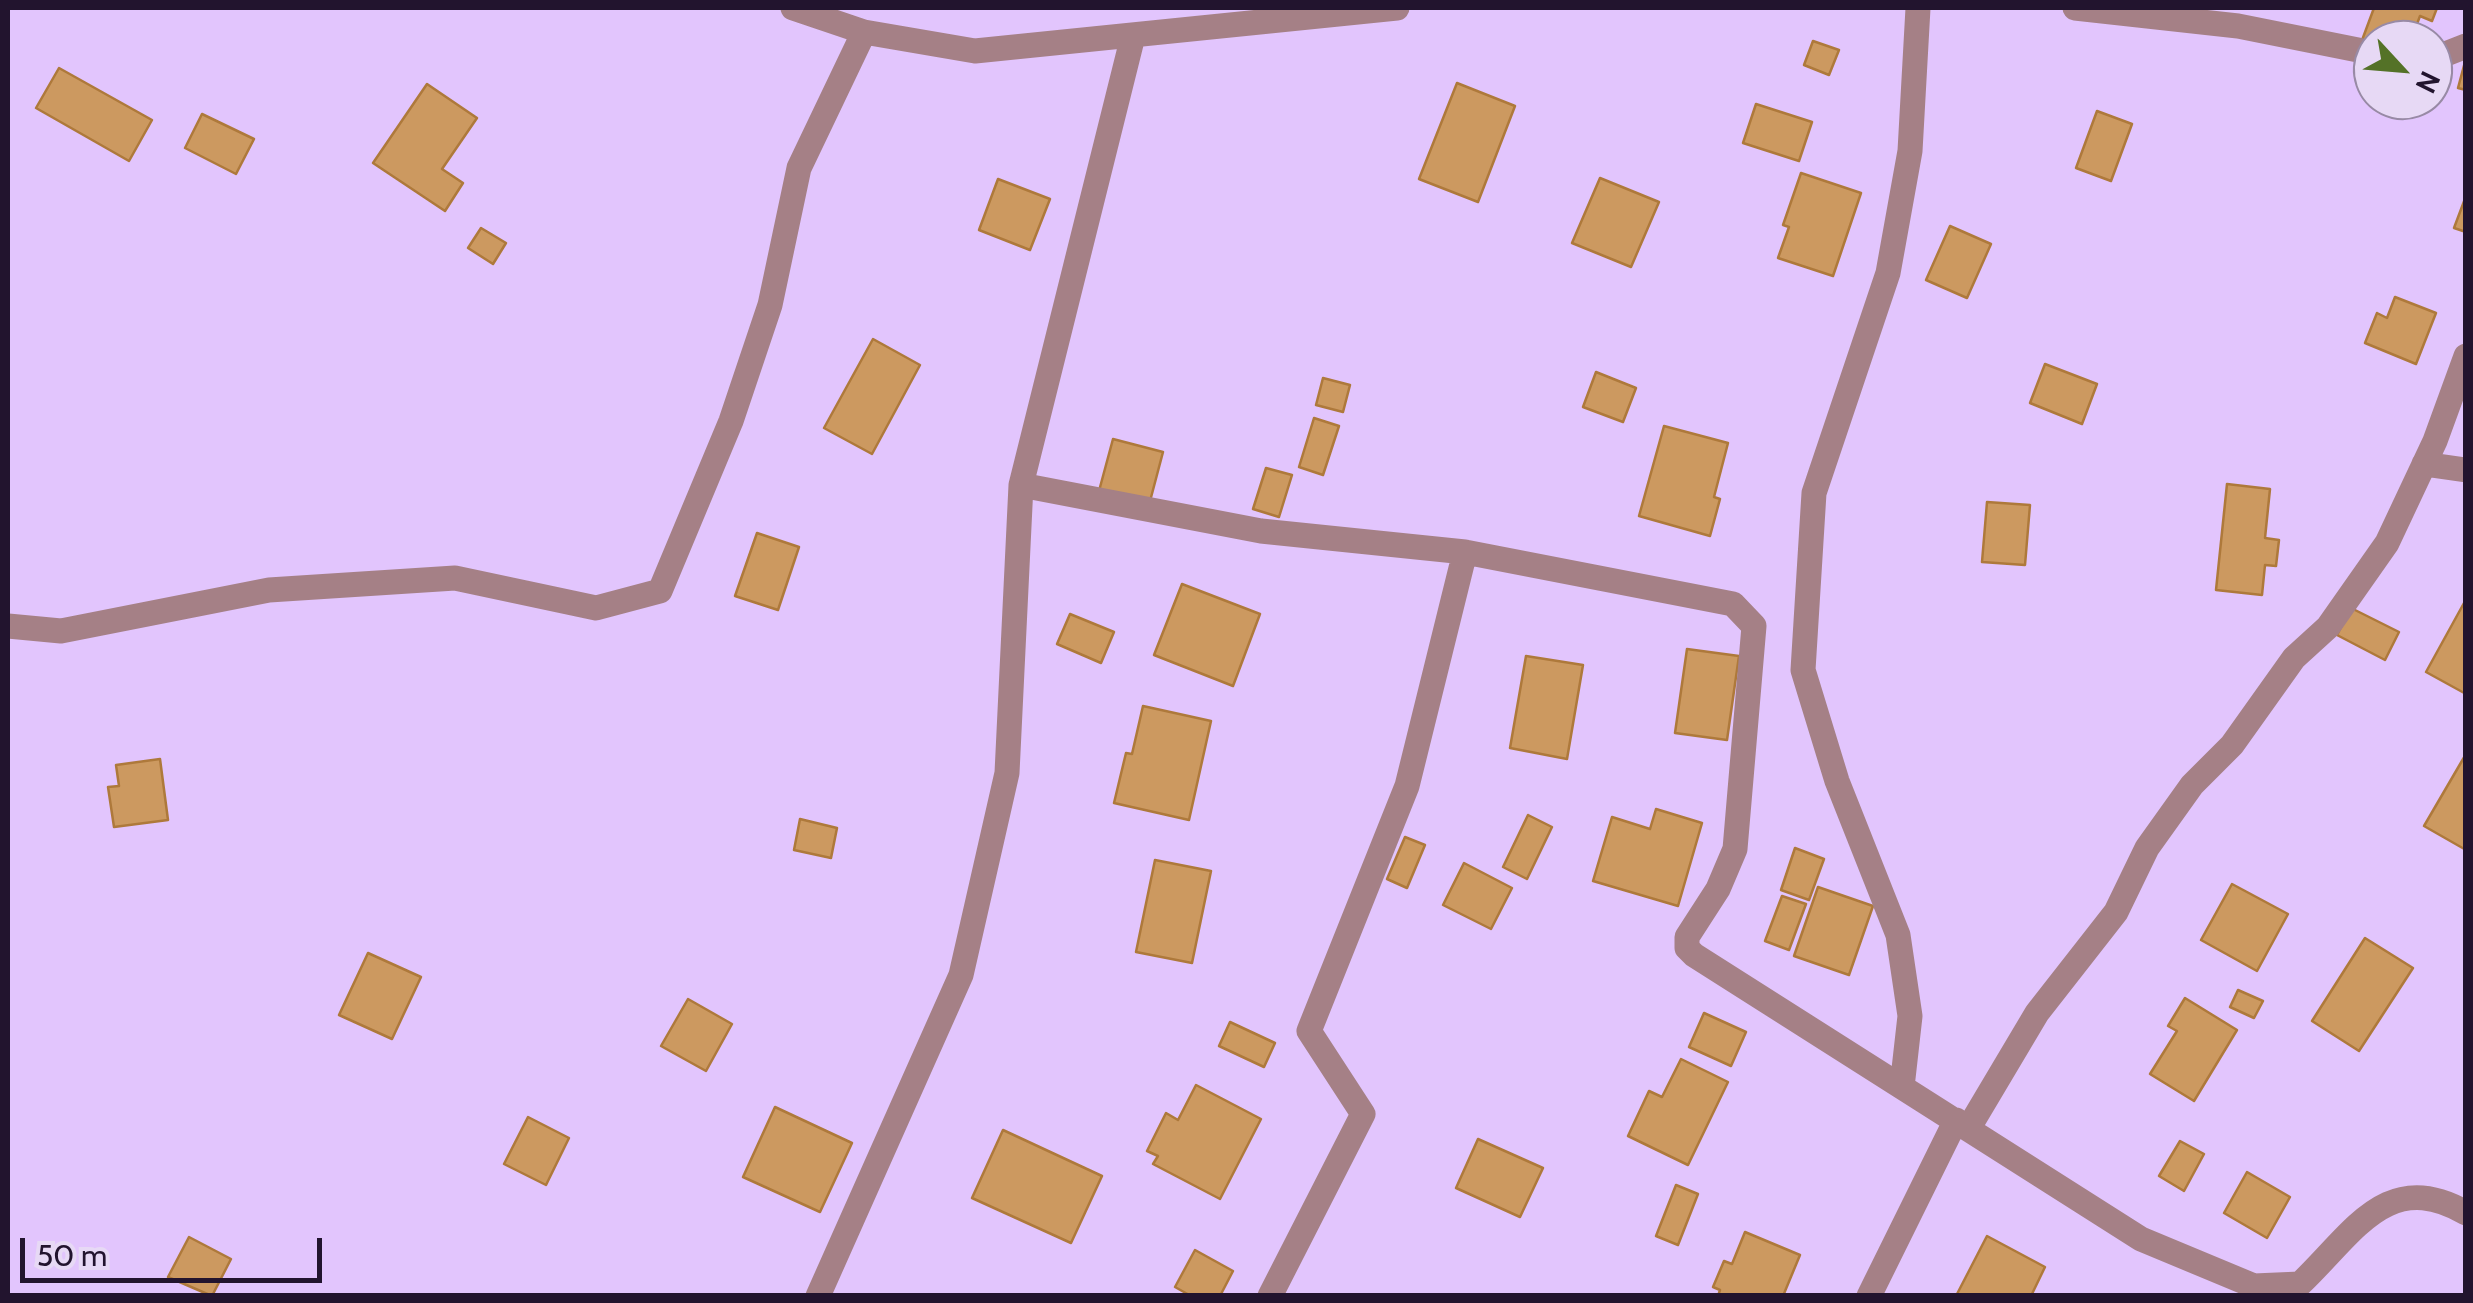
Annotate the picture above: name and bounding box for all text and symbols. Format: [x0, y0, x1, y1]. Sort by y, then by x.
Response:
north arrow [2353, 20, 2453, 120]
text: N [2409, 66, 2448, 99]
scale bar [25, 1218, 328, 1280]
text: 50 m [37, 1237, 107, 1274]

